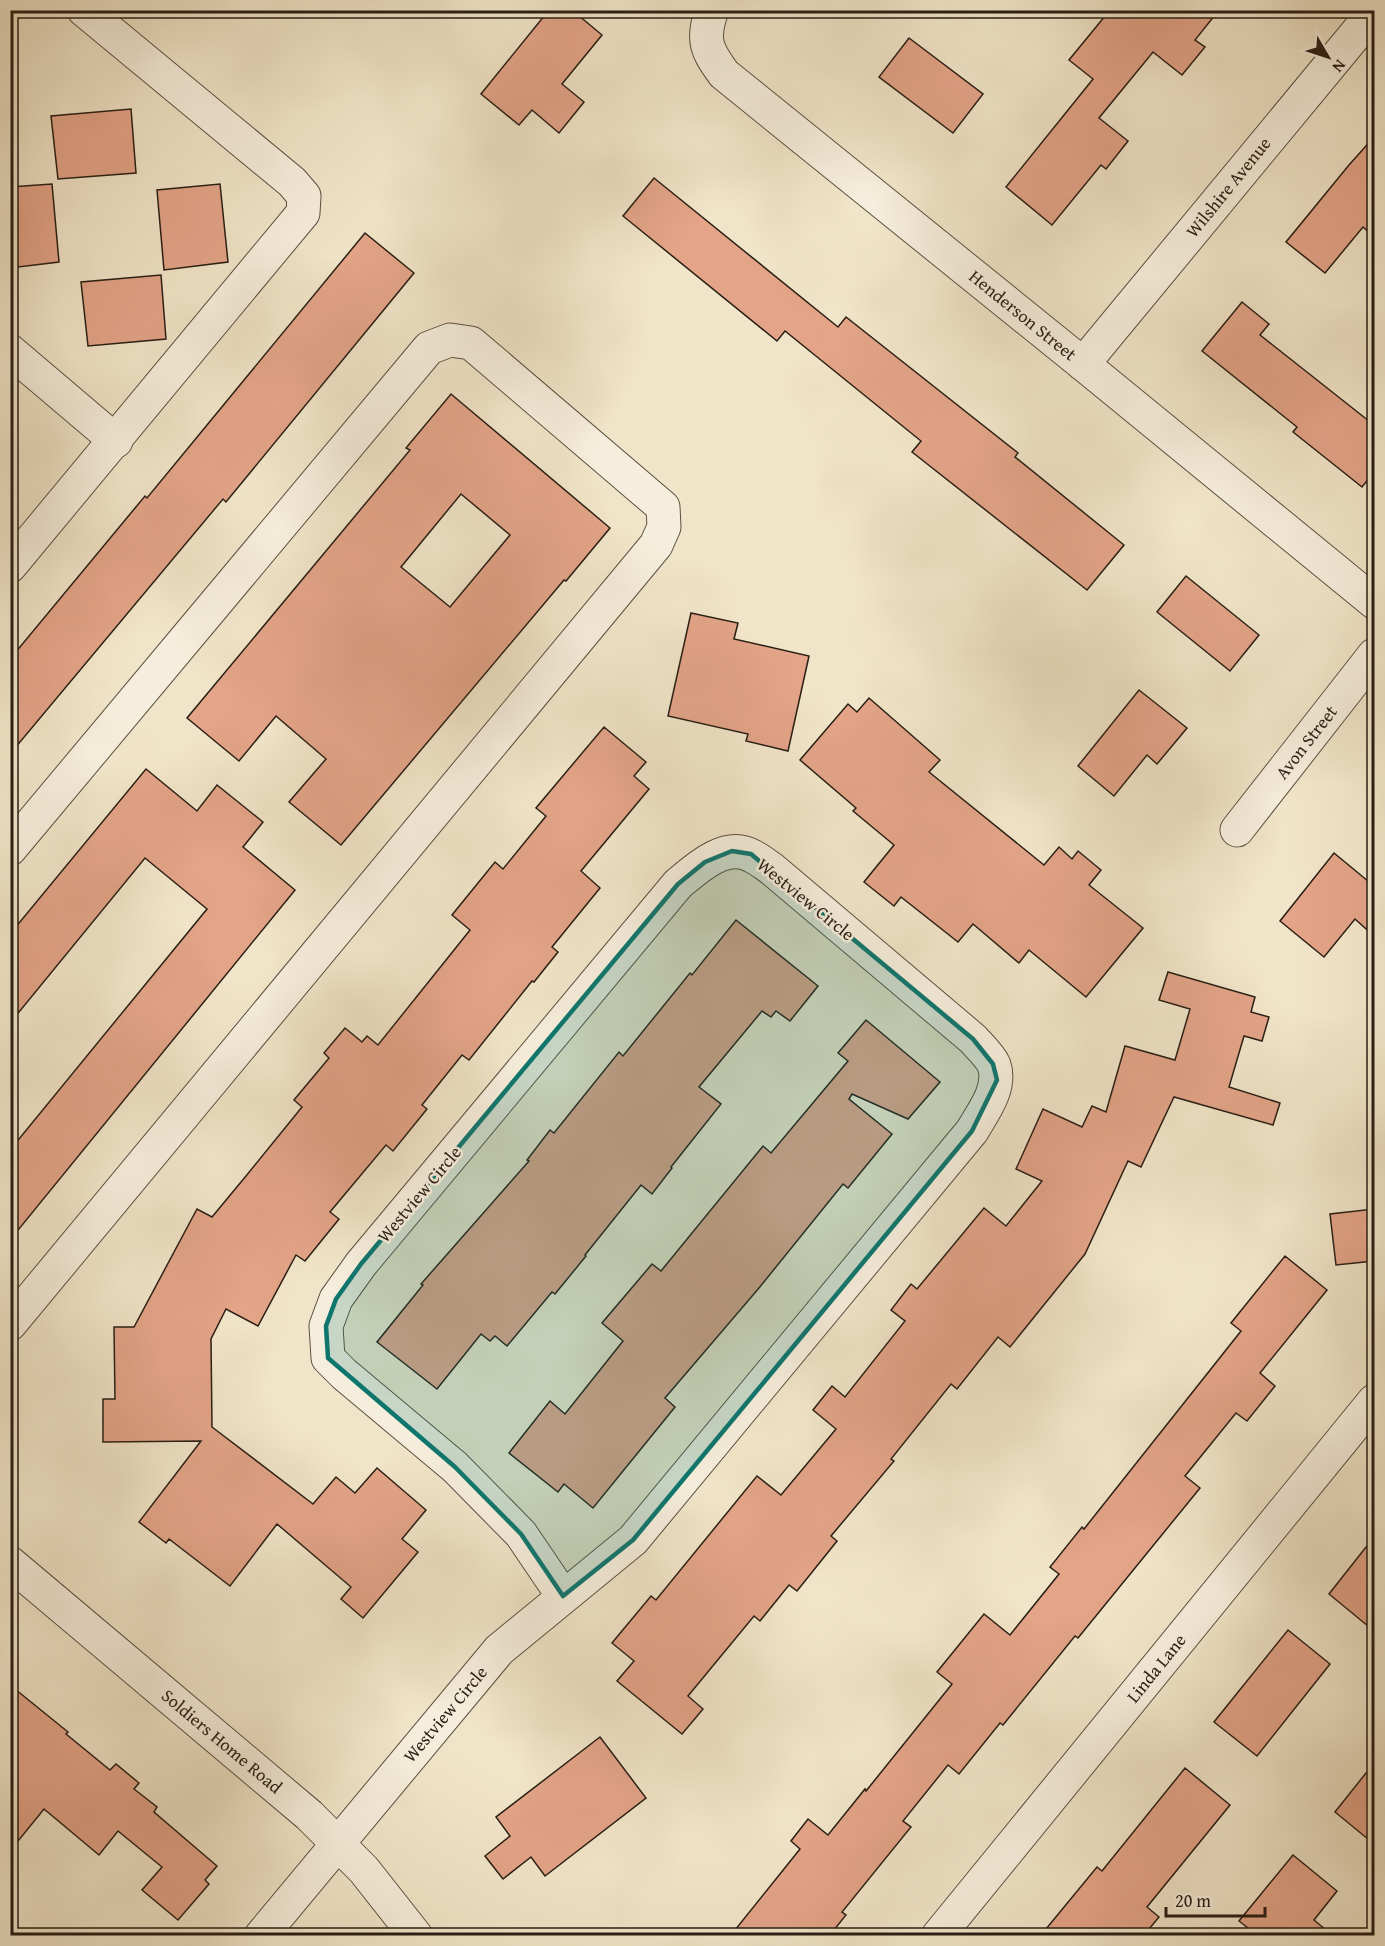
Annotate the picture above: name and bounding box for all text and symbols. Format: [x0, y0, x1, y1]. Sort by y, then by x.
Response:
north arrow [1298, 27, 1358, 87]
text: N [1327, 55, 1352, 78]
street label: Wilshire Avenue [1179, 131, 1277, 243]
street label: Henderson Street [963, 263, 1083, 367]
street label: Avon Street [1268, 699, 1344, 785]
street label: Westview Circle [751, 851, 861, 947]
street label: Westview Circle [370, 1140, 468, 1248]
street label: Linda Lane [1120, 1628, 1192, 1708]
street label: Westview Circle [396, 1660, 494, 1768]
street label: Soldiers Home Road [156, 1682, 289, 1800]
scale bar [1166, 1880, 1265, 1918]
text: 20 m [1175, 1887, 1211, 1914]

